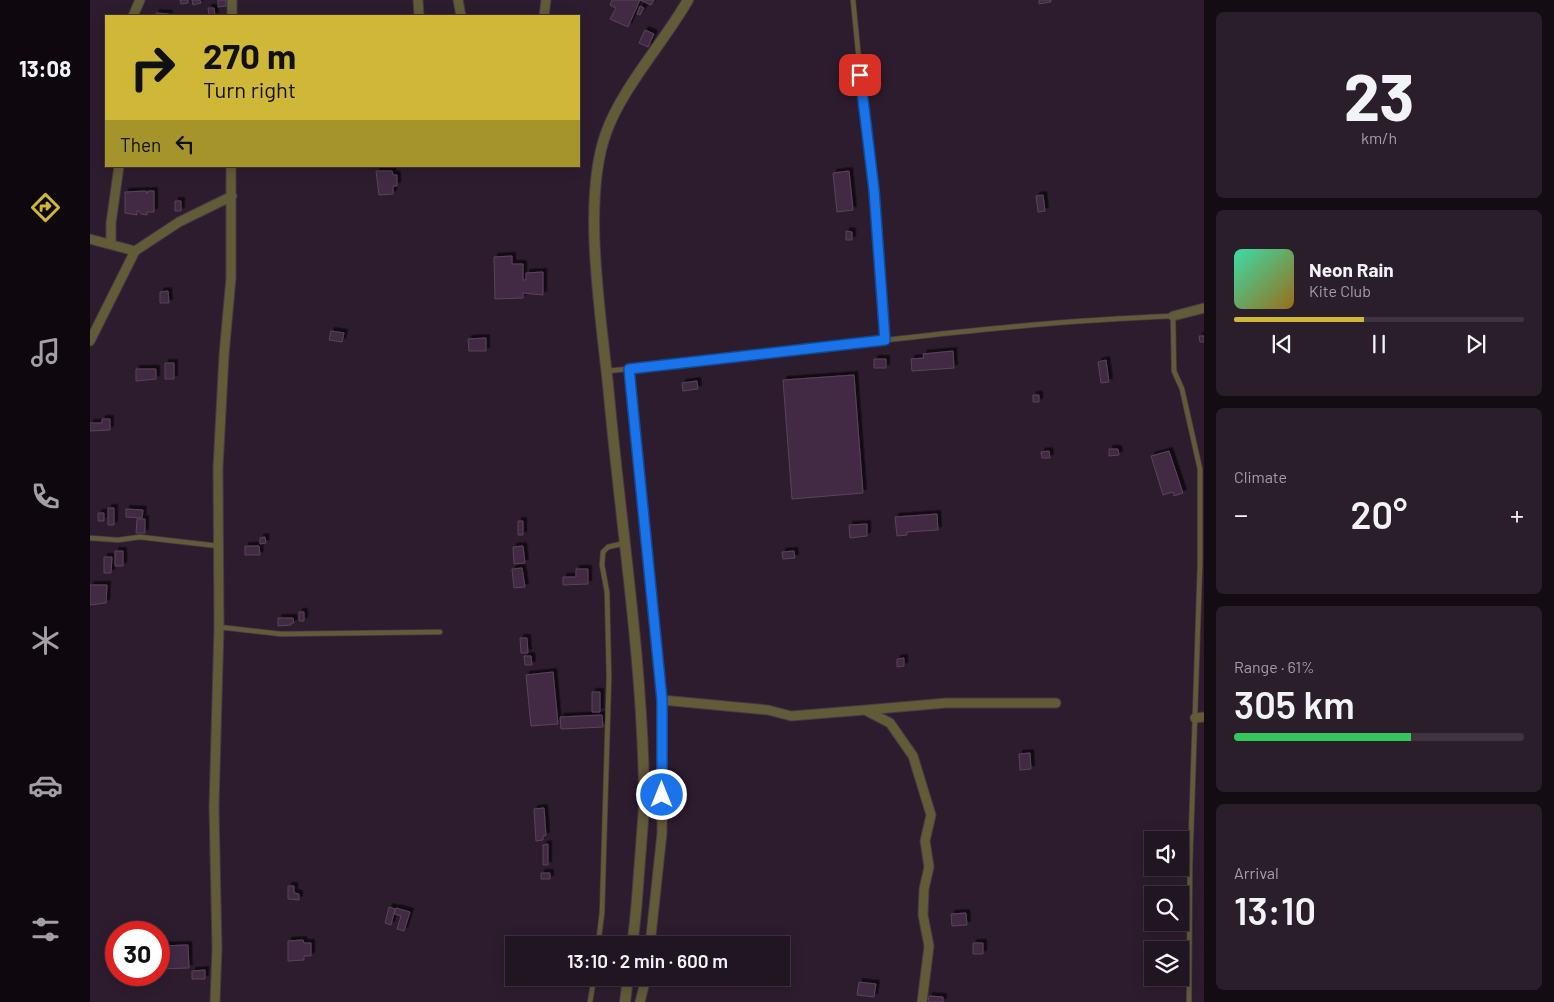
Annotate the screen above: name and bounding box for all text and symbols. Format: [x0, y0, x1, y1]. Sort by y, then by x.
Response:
text: 270 m [203, 34, 296, 76]
icon: right [120, 35, 185, 100]
pin [839, 54, 881, 96]
text: 13:08 [19, 55, 71, 81]
text: 23 [1344, 56, 1414, 134]
icon: arrive [846, 61, 874, 89]
text: Turn right [203, 76, 296, 102]
text: km/h [1361, 128, 1397, 147]
icon: left [171, 130, 199, 158]
text: Then [120, 133, 161, 156]
icon: directions [28, 190, 63, 225]
text: Neon Rain [1309, 258, 1394, 281]
text: Kite Club [1309, 281, 1371, 300]
icon: previous [1268, 330, 1296, 358]
icon: pause [1365, 330, 1393, 358]
icon: next [1462, 330, 1490, 358]
icon: music [28, 335, 63, 370]
text: Climate [1234, 467, 1287, 486]
icon: phone [28, 479, 63, 514]
text: 20° [1351, 491, 1407, 537]
text: − [1234, 497, 1248, 531]
text: + [1510, 497, 1524, 531]
icon: climate [28, 623, 63, 658]
text: Range · 61% [1234, 657, 1315, 676]
text: 305 km [1234, 681, 1355, 727]
icon: car [28, 768, 63, 803]
position arrow [635, 768, 687, 820]
map controls [1144, 831, 1189, 986]
button: sound [1144, 831, 1189, 876]
text: Arrival [1234, 863, 1279, 882]
button: search [1144, 886, 1189, 931]
text: 13:10 [1234, 887, 1316, 933]
icon: filters [28, 912, 63, 947]
speed limit sign: 30 [105, 921, 170, 986]
button: layers [1144, 941, 1189, 986]
text: 13:10 · 2 min · 600 m [567, 949, 728, 972]

